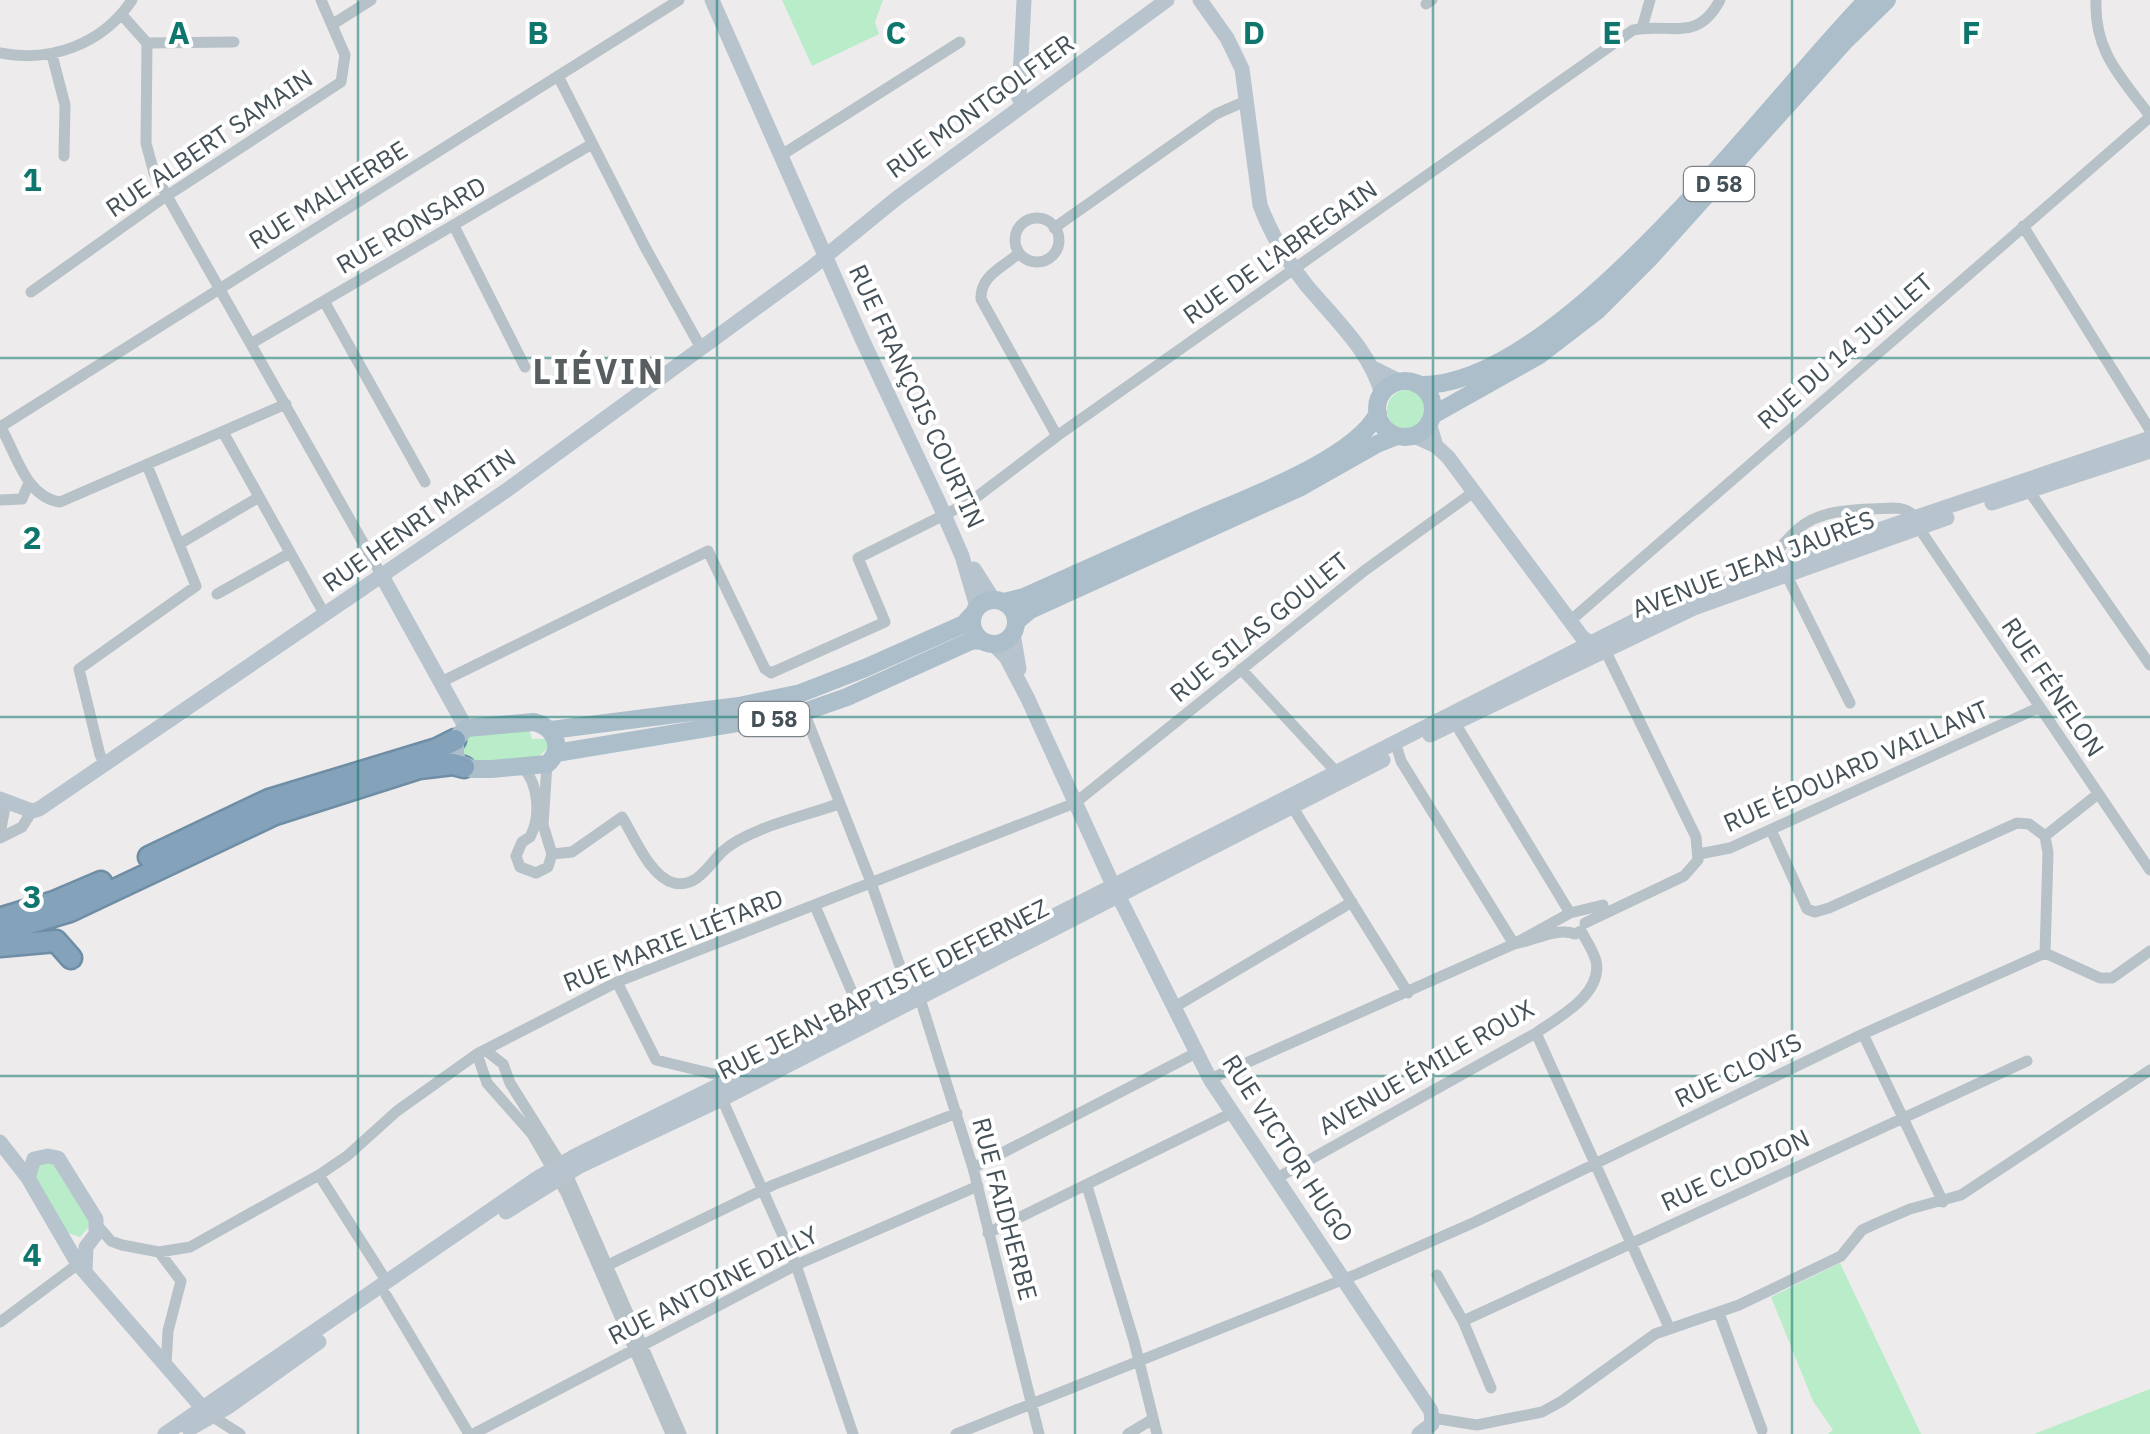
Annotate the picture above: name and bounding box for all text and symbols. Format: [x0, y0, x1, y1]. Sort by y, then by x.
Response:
text: A [168, 11, 190, 53]
text: B [527, 11, 549, 53]
text: C [886, 11, 906, 53]
text: D [1243, 11, 1265, 53]
text: E [1602, 11, 1622, 53]
text: F [1962, 11, 1980, 53]
street label: RUE MONTGOLFIER [879, 26, 1080, 185]
street label: RUE ALBERT SAMAIN [99, 61, 319, 224]
street label: RUE MALHERBE [242, 133, 413, 257]
text: 1 [22, 158, 42, 200]
road number: D 58 [1684, 167, 1754, 201]
street label: RUE RONSARD [330, 168, 492, 281]
street label: RUE DE L'ABREGAIN [1176, 172, 1383, 331]
street label: RUE FRANÇOIS COURTIN [842, 259, 993, 533]
street label: RUE DU 14 JUILLET [1750, 265, 1939, 436]
district label: LIÉVIN [532, 348, 666, 394]
street label: RUE HENRI MARTIN [316, 441, 522, 599]
street label: AVENUE JEAN JAURÈS [1627, 502, 1879, 625]
text: 2 [22, 516, 42, 558]
street label: RUE SILAS GOULET [1163, 544, 1355, 709]
street label: RUE FÉNELON [1995, 611, 2112, 763]
street label: RUE ÉDOUARD VAILLANT [1718, 692, 1994, 839]
road number: D 58 [739, 702, 809, 736]
text: 3 [22, 875, 42, 917]
street label: RUE MARIE LIÉTARD [558, 880, 788, 999]
street label: RUE JEAN-BAPTISTE DEFERNEZ [712, 891, 1054, 1087]
street label: AVENUE ÉMILE ROUX [1312, 991, 1539, 1142]
street label: RUE CLOVIS [1669, 1025, 1807, 1115]
street label: RUE VICTOR HUGO [1215, 1048, 1361, 1248]
street label: RUE FAIDHERBE [965, 1114, 1046, 1304]
street label: RUE CLODION [1655, 1121, 1814, 1218]
street label: RUE ANTOINE DILLY [602, 1217, 823, 1352]
text: 4 [22, 1233, 42, 1275]

